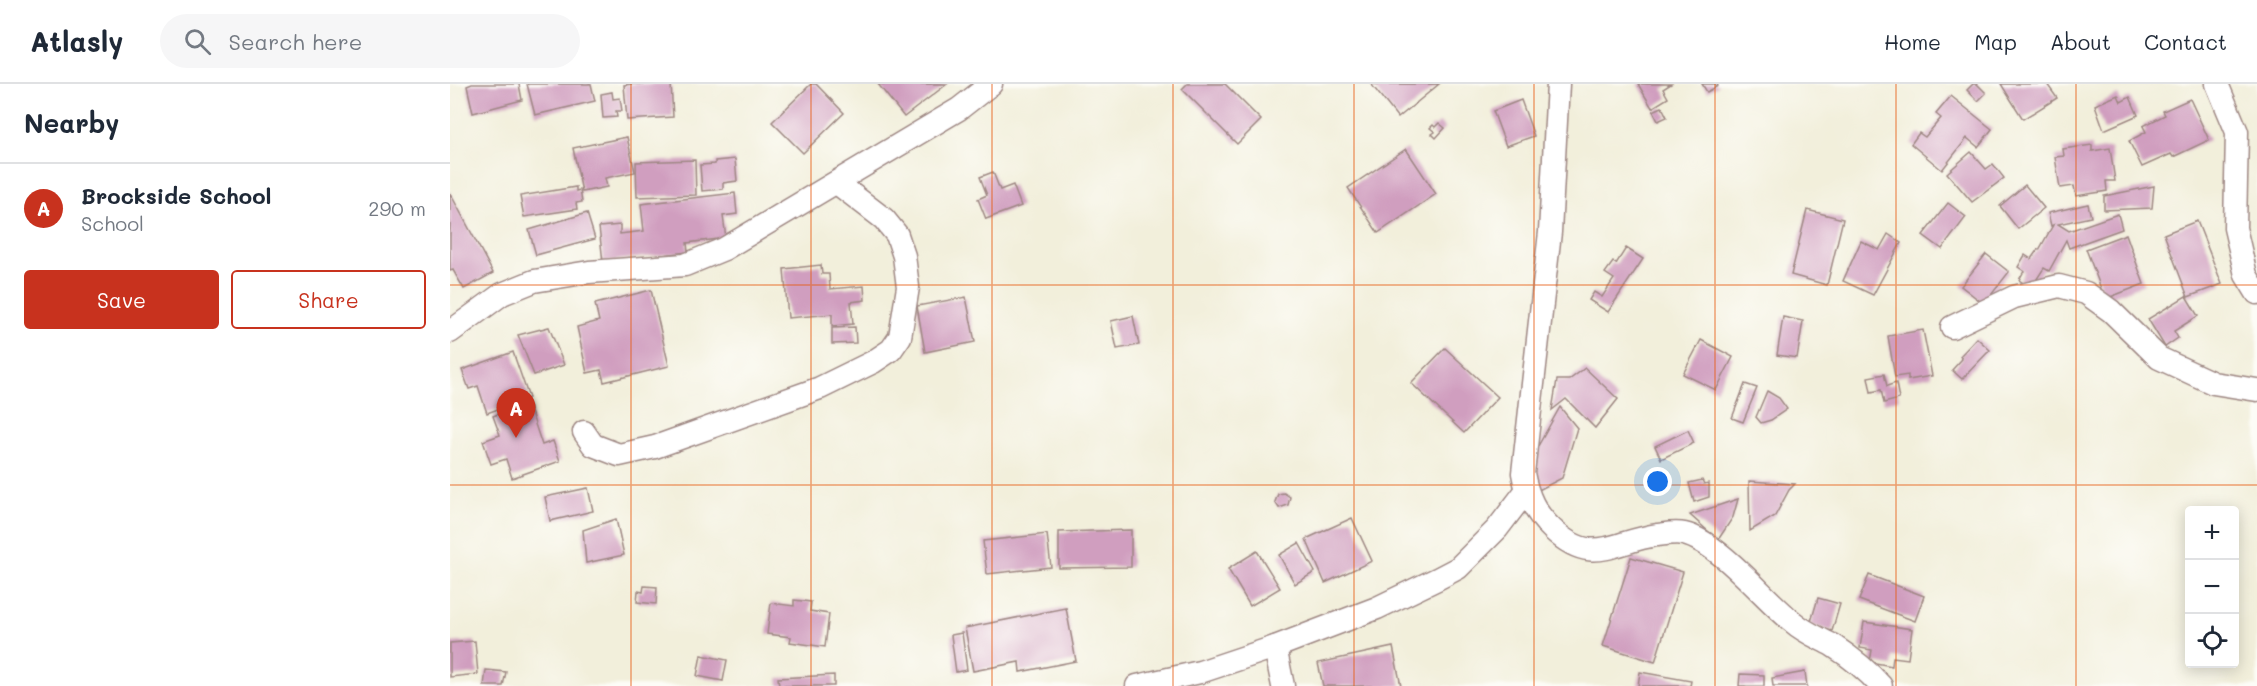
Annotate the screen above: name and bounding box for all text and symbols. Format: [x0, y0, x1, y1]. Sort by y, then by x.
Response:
search box [160, 14, 580, 68]
text: Atlasly [30, 23, 124, 59]
icon: search [181, 25, 214, 58]
text: Search here [229, 27, 362, 56]
text: Home [1884, 28, 1941, 55]
text: Map [1974, 28, 2017, 55]
text: About [2050, 28, 2111, 55]
text: Contact [2144, 28, 2227, 55]
text: Nearby [24, 106, 119, 140]
text: Brockside School [81, 181, 272, 210]
text: A [37, 195, 50, 221]
text: 290 m [368, 195, 426, 221]
text: School [81, 210, 144, 236]
button: Save [24, 270, 219, 329]
button: Share [231, 270, 426, 329]
pin: A [496, 388, 536, 438]
your location [1643, 467, 1672, 496]
map controls [2185, 506, 2239, 668]
button: + [2185, 506, 2239, 560]
button: − [2185, 560, 2239, 614]
button: locate [2185, 614, 2239, 668]

